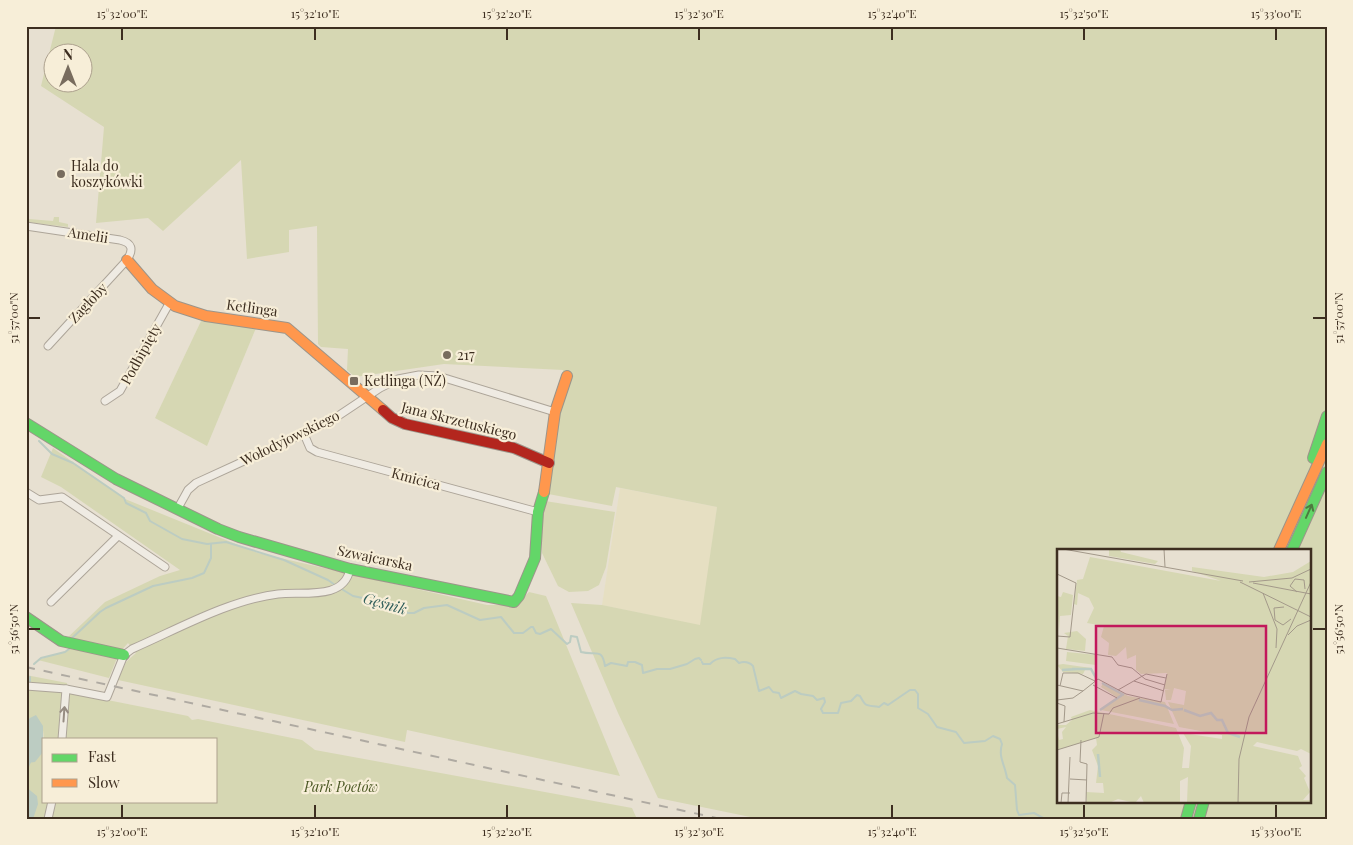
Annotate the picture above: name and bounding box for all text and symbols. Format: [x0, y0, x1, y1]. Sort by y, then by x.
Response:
text: 15°32'00"E [96, 5, 148, 21]
text: 15°32'10"E [291, 5, 339, 21]
text: 15°32'20"E [482, 5, 532, 21]
text: 15°32'30"E [674, 5, 724, 21]
text: 15°32'40"E [867, 5, 917, 21]
text: 15°32'50"E [1059, 5, 1109, 21]
text: 15°33'00"E [1251, 5, 1301, 21]
north arrow [42, 42, 92, 92]
text: N [63, 45, 73, 64]
place label: Hala do koszykówki [71, 156, 143, 191]
marker: Hala do koszykówki [55, 168, 67, 180]
street label: Amelii [66, 222, 110, 247]
street label: Zagłoby [64, 278, 111, 327]
text: 51°57'00"N [5, 292, 21, 344]
text: 51°57'00"N [1330, 292, 1346, 344]
street label: Ketlinga [225, 294, 279, 321]
street label: Podbipięty [116, 320, 165, 388]
place label: 217 [457, 345, 475, 364]
marker: 217 [441, 349, 453, 361]
place label: Ketlinga (NŻ) [364, 371, 446, 390]
marker: Ketlinga (NŻ) [348, 375, 360, 387]
street label: Jana Skrzetuskiego [398, 397, 519, 444]
street label: Wołodyjowskiego [236, 405, 343, 470]
street label: Kmicica [389, 463, 443, 494]
one-way arrow [1305, 504, 1314, 519]
street label: Szwajcarska [336, 540, 414, 575]
inset map [1057, 549, 1310, 802]
water label: Gęśnik [361, 587, 410, 619]
text: 51°56'50"N [5, 603, 21, 654]
text: 51°56'50"N [1330, 603, 1346, 654]
one-way arrow [59, 706, 68, 722]
legend [42, 738, 218, 802]
text: Fast [88, 746, 117, 766]
text: Slow [88, 772, 120, 792]
park label: Park Poetów [303, 777, 378, 796]
text: 15°32'00"E [96, 823, 148, 839]
text: 15°32'10"E [291, 823, 339, 839]
text: 15°32'20"E [482, 823, 532, 839]
text: 15°32'30"E [674, 823, 724, 839]
text: 15°32'40"E [867, 823, 917, 839]
text: 15°32'50"E [1059, 823, 1109, 839]
text: 15°33'00"E [1251, 823, 1301, 839]

